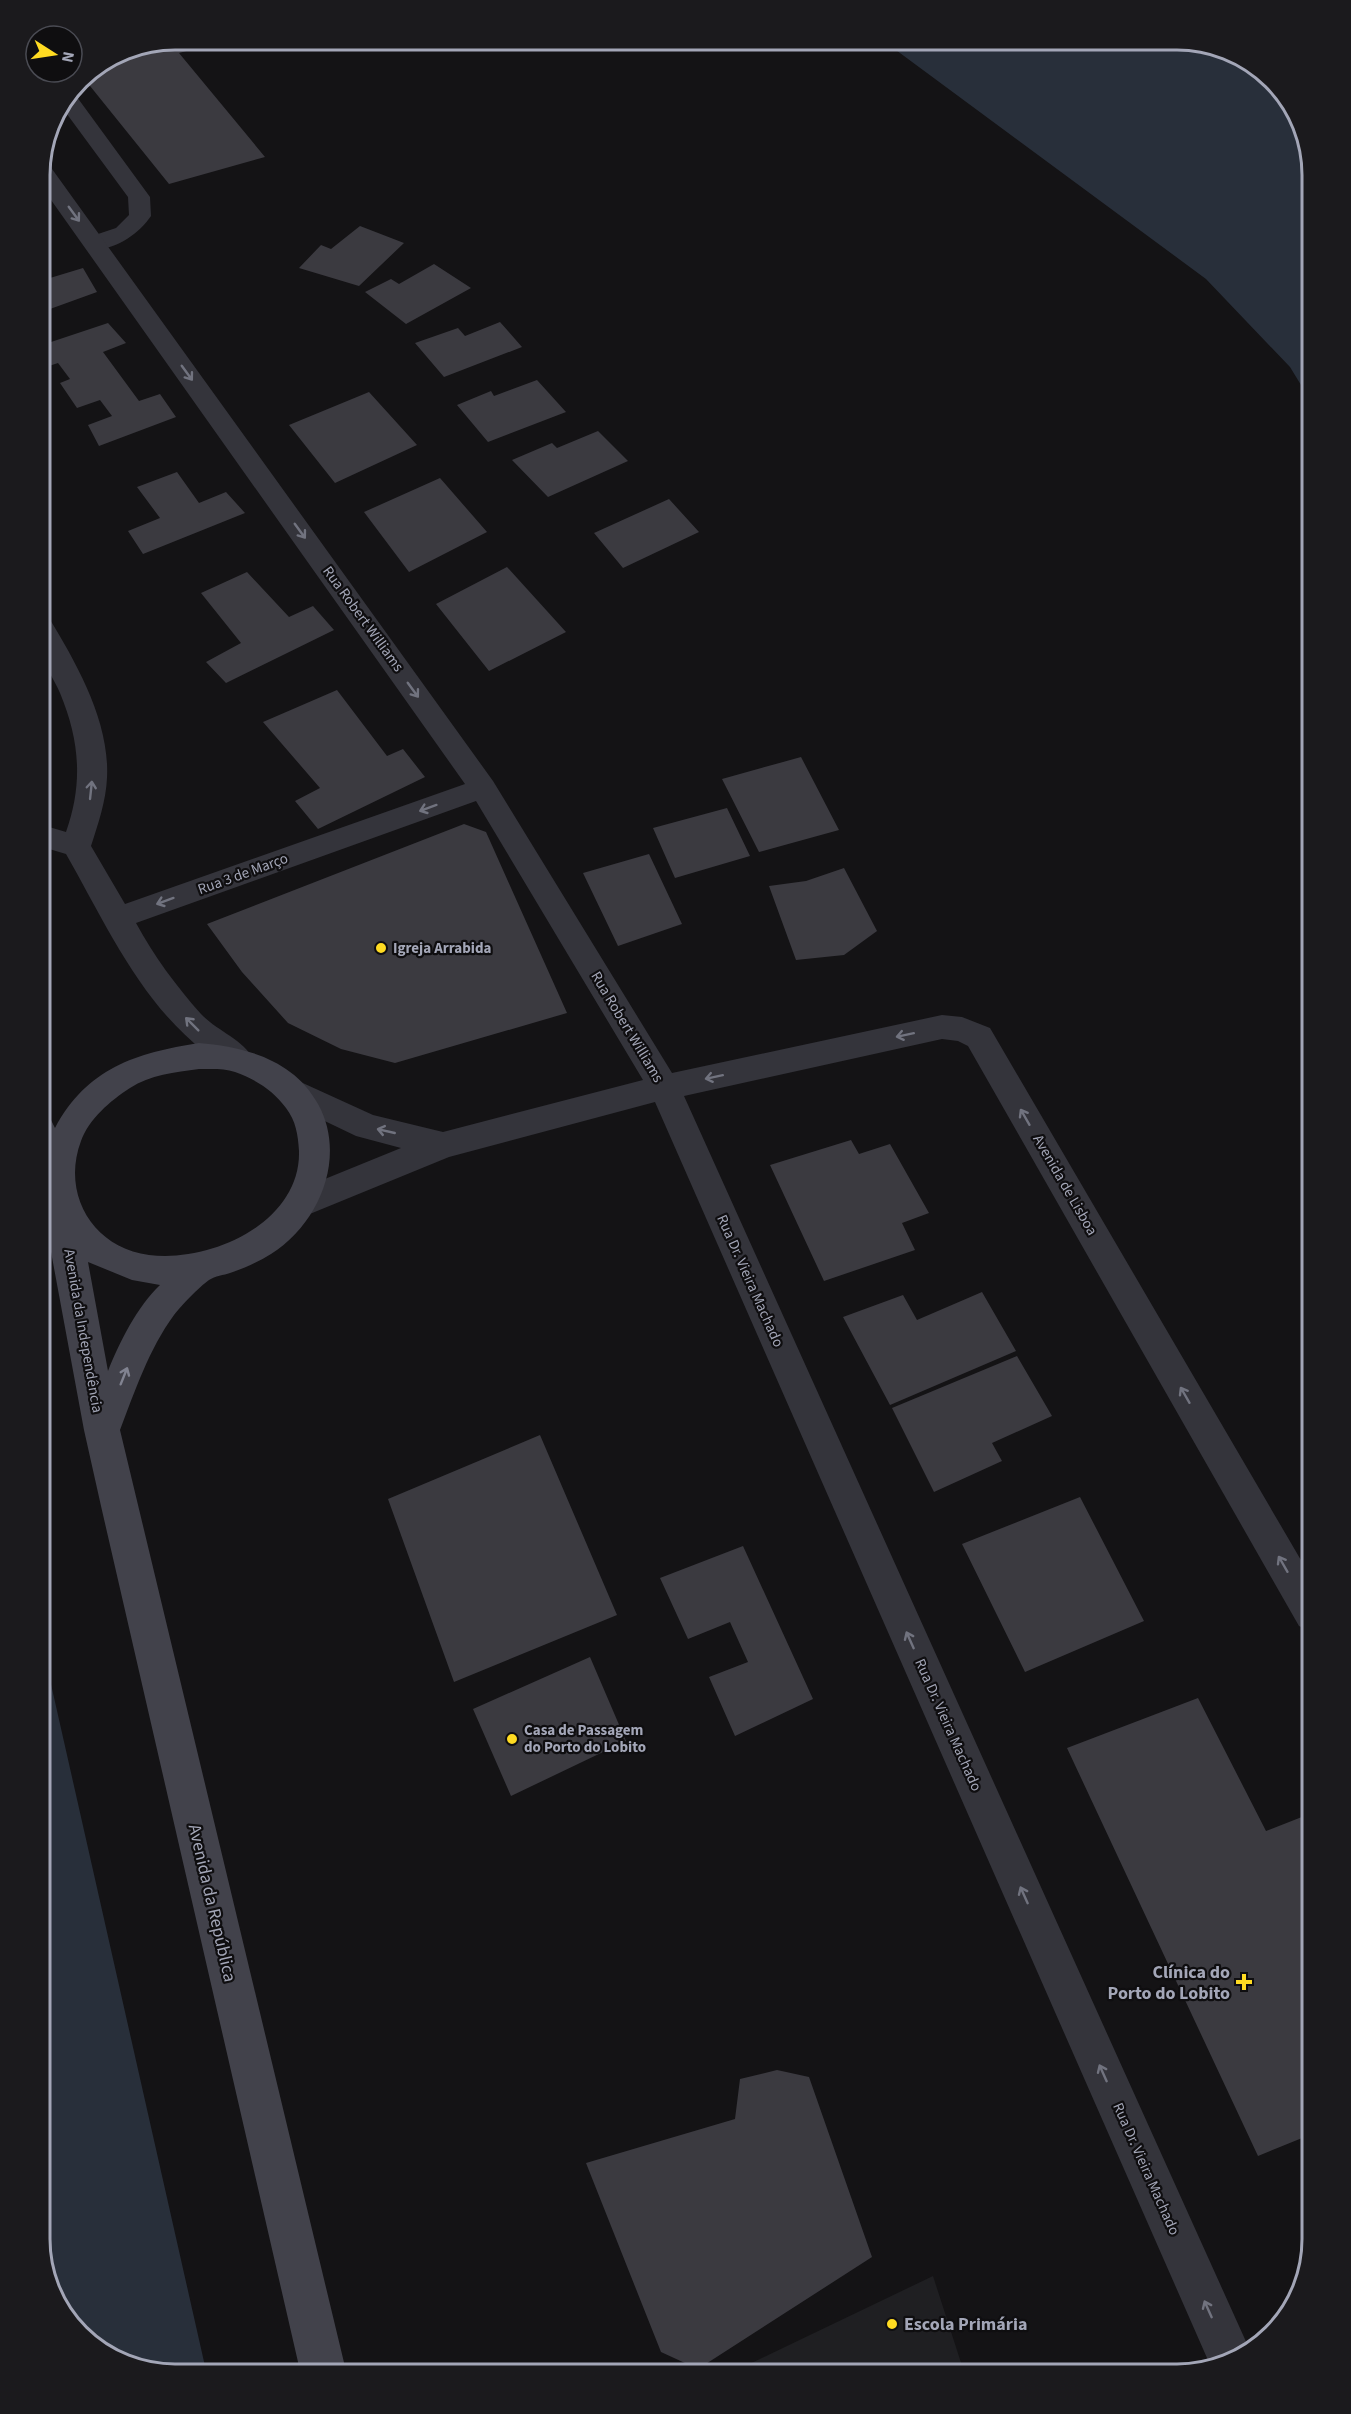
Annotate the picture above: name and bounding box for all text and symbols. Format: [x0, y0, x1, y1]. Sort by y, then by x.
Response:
north arrow [24, 24, 84, 84]
text: N [56, 49, 80, 64]
one-way arrow [67, 206, 80, 222]
one-way arrow [181, 364, 193, 380]
one-way arrow [294, 523, 306, 539]
street label: Rua Robert Williams [318, 562, 408, 676]
one-way arrow [407, 682, 420, 698]
one-way arrow [86, 781, 97, 800]
one-way arrow [419, 803, 438, 814]
street label: Rua 3 de Março [195, 848, 291, 900]
one-way arrow [157, 897, 175, 908]
place label: Igreja Arrabida [393, 938, 492, 959]
marker: Igreja Arrabida [374, 941, 388, 955]
street label: Rua Robert Williams [586, 968, 668, 1086]
one-way arrow [184, 1017, 199, 1031]
one-way arrow [895, 1030, 915, 1041]
one-way arrow [705, 1071, 724, 1083]
one-way arrow [1019, 1109, 1031, 1126]
one-way arrow [376, 1125, 395, 1137]
street label: Avenida de Lisboa [1028, 1131, 1102, 1239]
street label: Rua Dr. Vieira Machado [711, 1211, 789, 1351]
street label: Avenida da Independência [58, 1247, 108, 1415]
one-way arrow [119, 1367, 130, 1386]
one-way arrow [1179, 1387, 1191, 1404]
one-way arrow [1277, 1556, 1289, 1573]
one-way arrow [904, 1631, 915, 1650]
street label: Rua Dr. Vieira Machado [909, 1655, 987, 1795]
place label: Casa de Passagem do Porto do Lobito [524, 1720, 646, 1758]
marker: Casa de Passagem do Porto do Lobito [505, 1732, 519, 1746]
street label: Avenida da República [182, 1822, 242, 1984]
one-way arrow [1017, 1886, 1029, 1904]
place label: Clínica do Porto do Lobito [1108, 1960, 1230, 2006]
marker: Clínica do Porto do Lobito [1235, 1973, 1253, 1991]
one-way arrow [1097, 2064, 1108, 2083]
street label: Rua Dr. Vieira Machado [1107, 2099, 1185, 2239]
one-way arrow [1202, 2300, 1213, 2318]
place label: Escola Primária [904, 2312, 1027, 2337]
marker: Escola Primária [885, 2317, 899, 2331]

